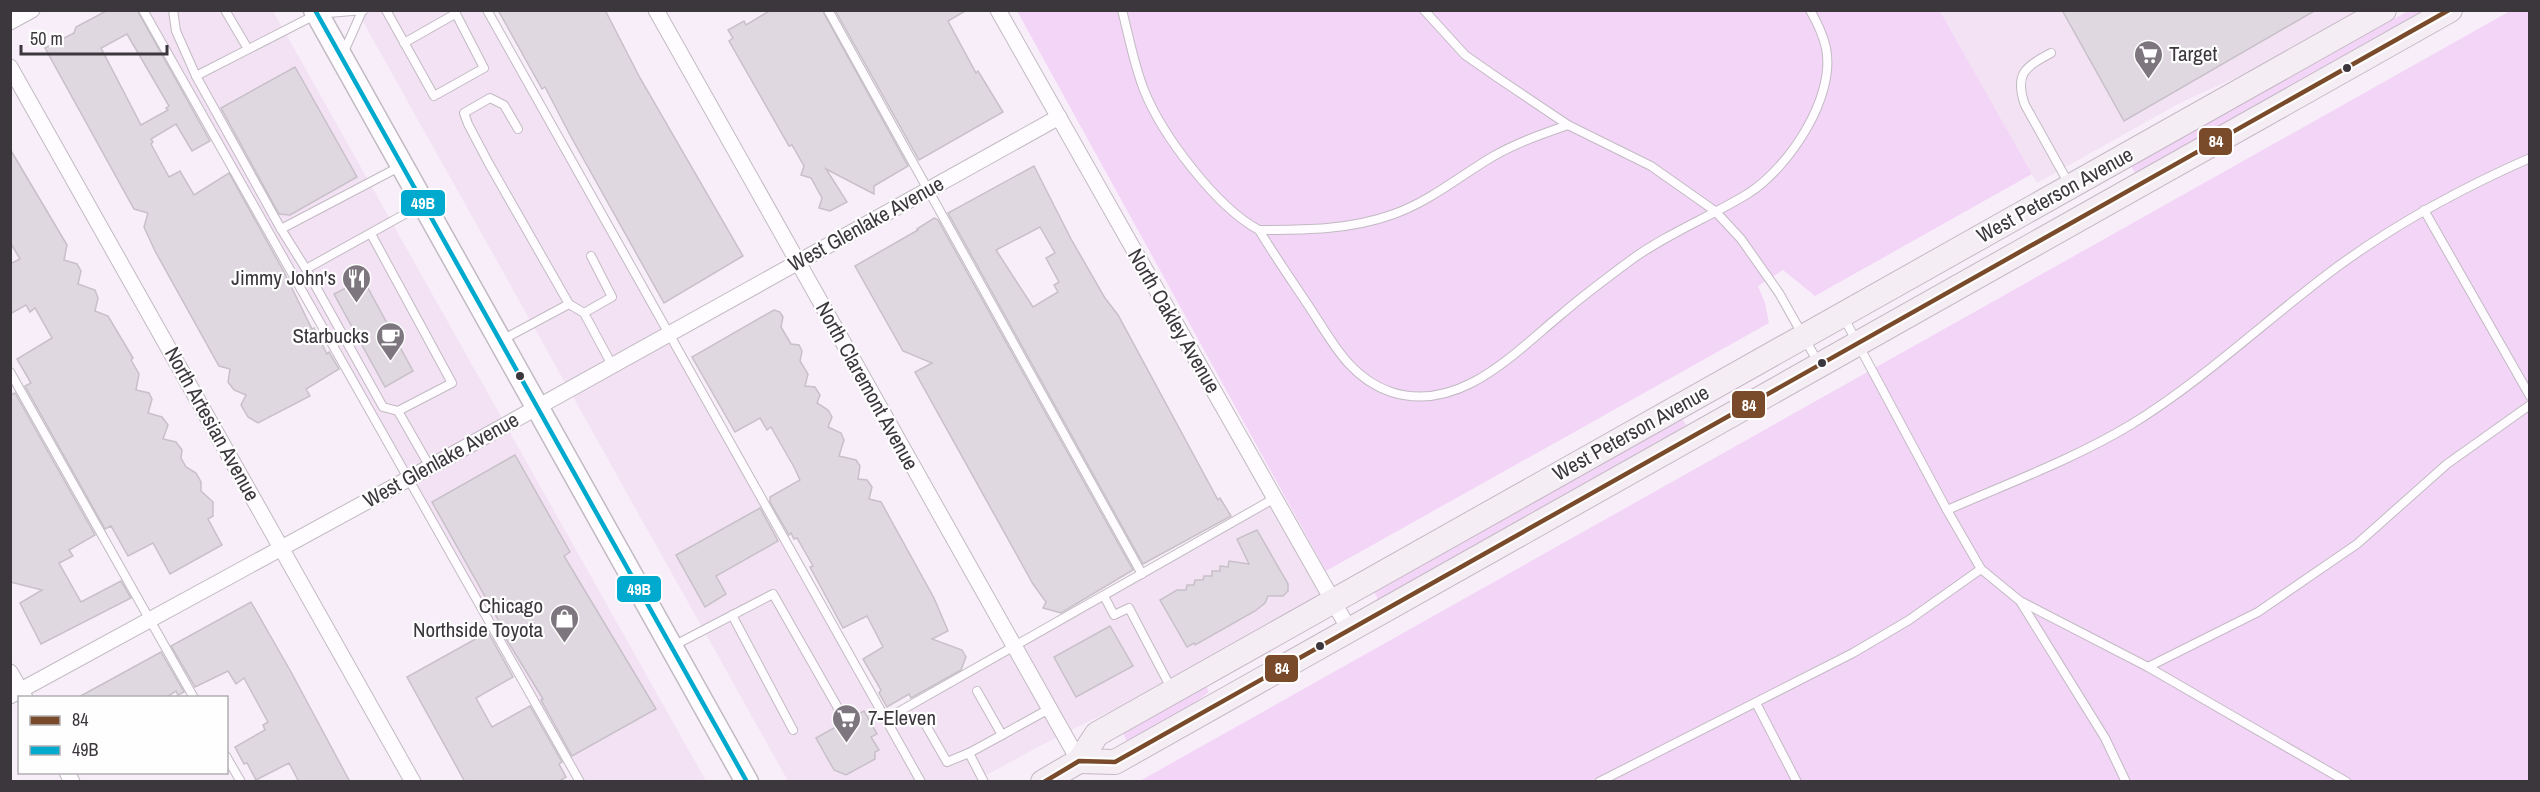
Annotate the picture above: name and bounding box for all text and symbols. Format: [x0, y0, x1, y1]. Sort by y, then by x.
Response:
scale bar [21, 18, 166, 56]
text: 50 m [30, 26, 63, 51]
supermarket icon: Target [2132, 38, 2164, 80]
place label: Target [2169, 39, 2217, 68]
unlabelled marker [2341, 62, 2353, 74]
line badge: 84 [2198, 127, 2233, 156]
text: 84 [2209, 130, 2224, 152]
street label: West Peterson Avenue [1971, 140, 2138, 250]
street label: West Glenlake Avenue [783, 169, 949, 278]
line badge: 49B [400, 189, 446, 217]
text: 49B [411, 192, 435, 214]
street label: North Oakley Avenue [1121, 243, 1228, 398]
restaurant icon: Jimmy John's [341, 262, 373, 304]
place label: Jimmy John's [231, 263, 336, 292]
street label: North Claremont Avenue [809, 296, 926, 475]
cafe icon: Starbucks [374, 320, 406, 362]
place label: Starbucks [292, 321, 369, 350]
street label: North Artesian Avenue [158, 341, 267, 506]
unlabelled marker [1816, 357, 1828, 369]
unlabelled marker [514, 370, 526, 382]
street label: West Peterson Avenue [1547, 378, 1714, 488]
line badge: 84 [1731, 390, 1766, 419]
text: 84 [1742, 394, 1757, 416]
street label: West Glenlake Avenue [358, 405, 524, 514]
line badge: 49B [616, 575, 662, 603]
text: 49B [627, 578, 651, 600]
place label: Chicago Northside Toyota [413, 591, 543, 644]
shop icon: Chicago Northside Toyota [548, 602, 580, 644]
unlabelled marker [1314, 640, 1326, 652]
line badge: 84 [1264, 654, 1299, 683]
text: 84 [1275, 657, 1290, 679]
legend [18, 696, 228, 774]
supermarket icon: 7-Eleven [831, 702, 863, 744]
place label: 7-Eleven [868, 703, 936, 732]
text: 84 [72, 707, 88, 732]
text: 49B [72, 737, 98, 762]

